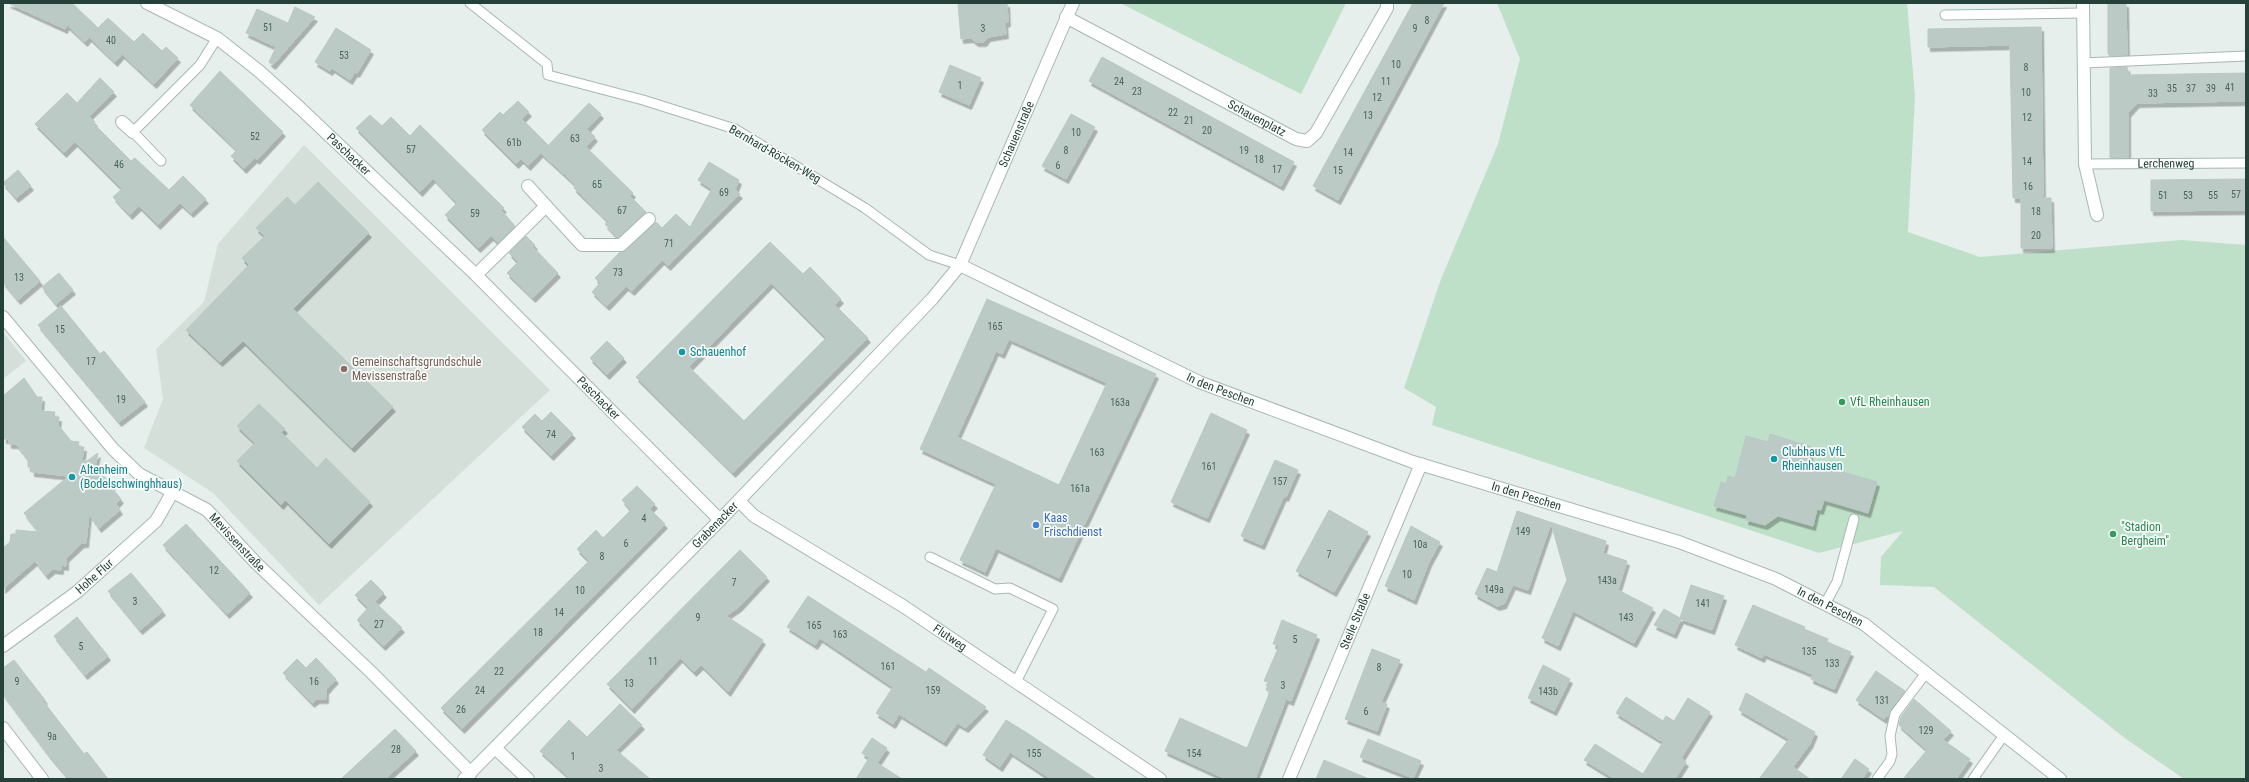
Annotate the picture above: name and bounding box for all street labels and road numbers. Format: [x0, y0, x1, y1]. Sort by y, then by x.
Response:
street label: Schauenplatz [1225, 97, 1288, 139]
street label: Schauenstraße [996, 99, 1037, 169]
street label: Bernhard-Röcken-Weg [727, 122, 824, 186]
street label: Paschacker [324, 130, 374, 178]
street label: Lerchenweg [2137, 156, 2195, 171]
street label: In den Peschen [1184, 370, 1257, 409]
street label: Paschacker [574, 373, 623, 423]
street label: In den Peschen [1490, 479, 1563, 513]
street label: Grabenacker [689, 499, 741, 551]
street label: Mevissenstraße [206, 510, 268, 575]
street label: Hohe Flur [73, 556, 116, 597]
street label: In den Peschen [1795, 584, 1866, 629]
street label: Steile Straße [1337, 590, 1373, 652]
street label: Flutweg [931, 621, 969, 654]

